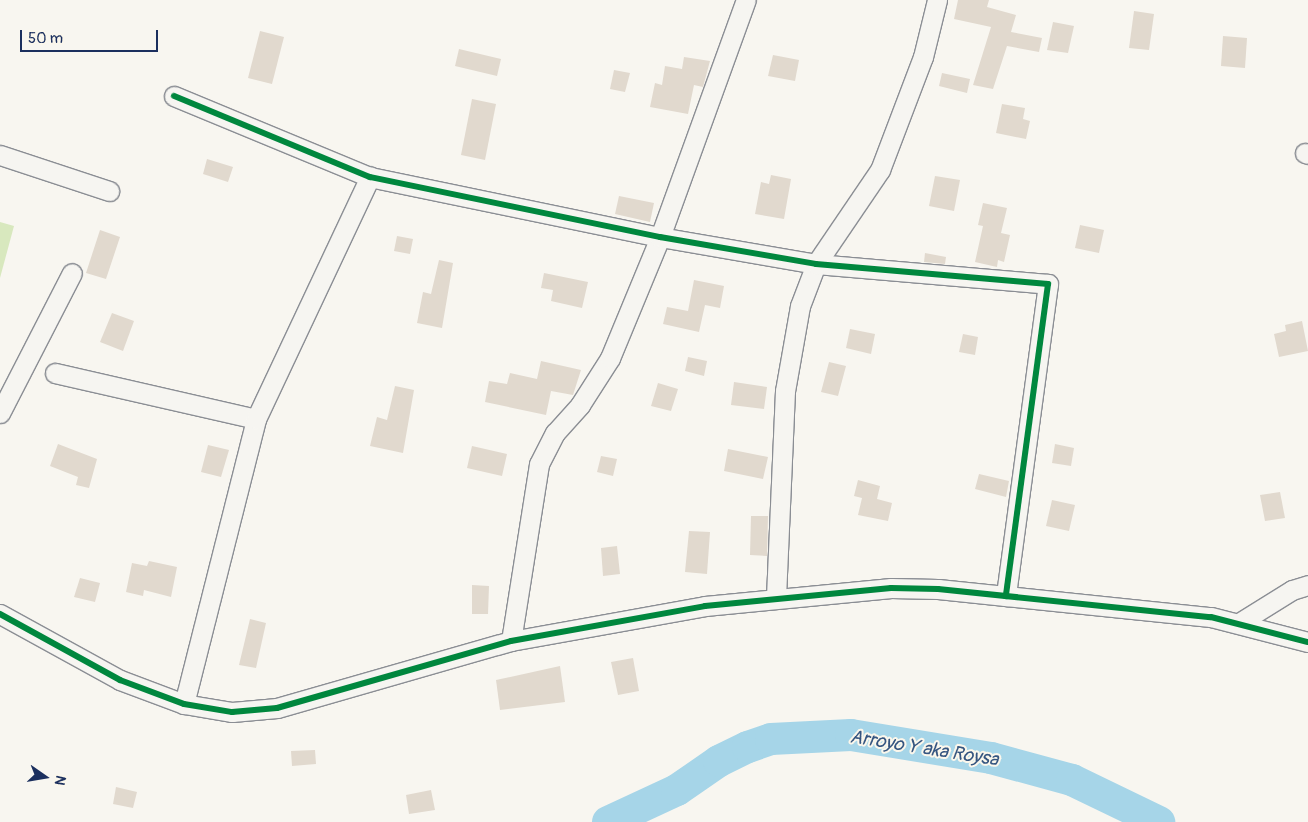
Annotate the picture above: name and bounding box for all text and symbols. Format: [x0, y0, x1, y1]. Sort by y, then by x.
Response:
scale bar [22, 20, 160, 52]
text: 50 m [28, 29, 63, 48]
water label: Arroyo Y aka Roysa [848, 726, 1000, 772]
north arrow [20, 752, 70, 802]
text: N [51, 774, 69, 787]

